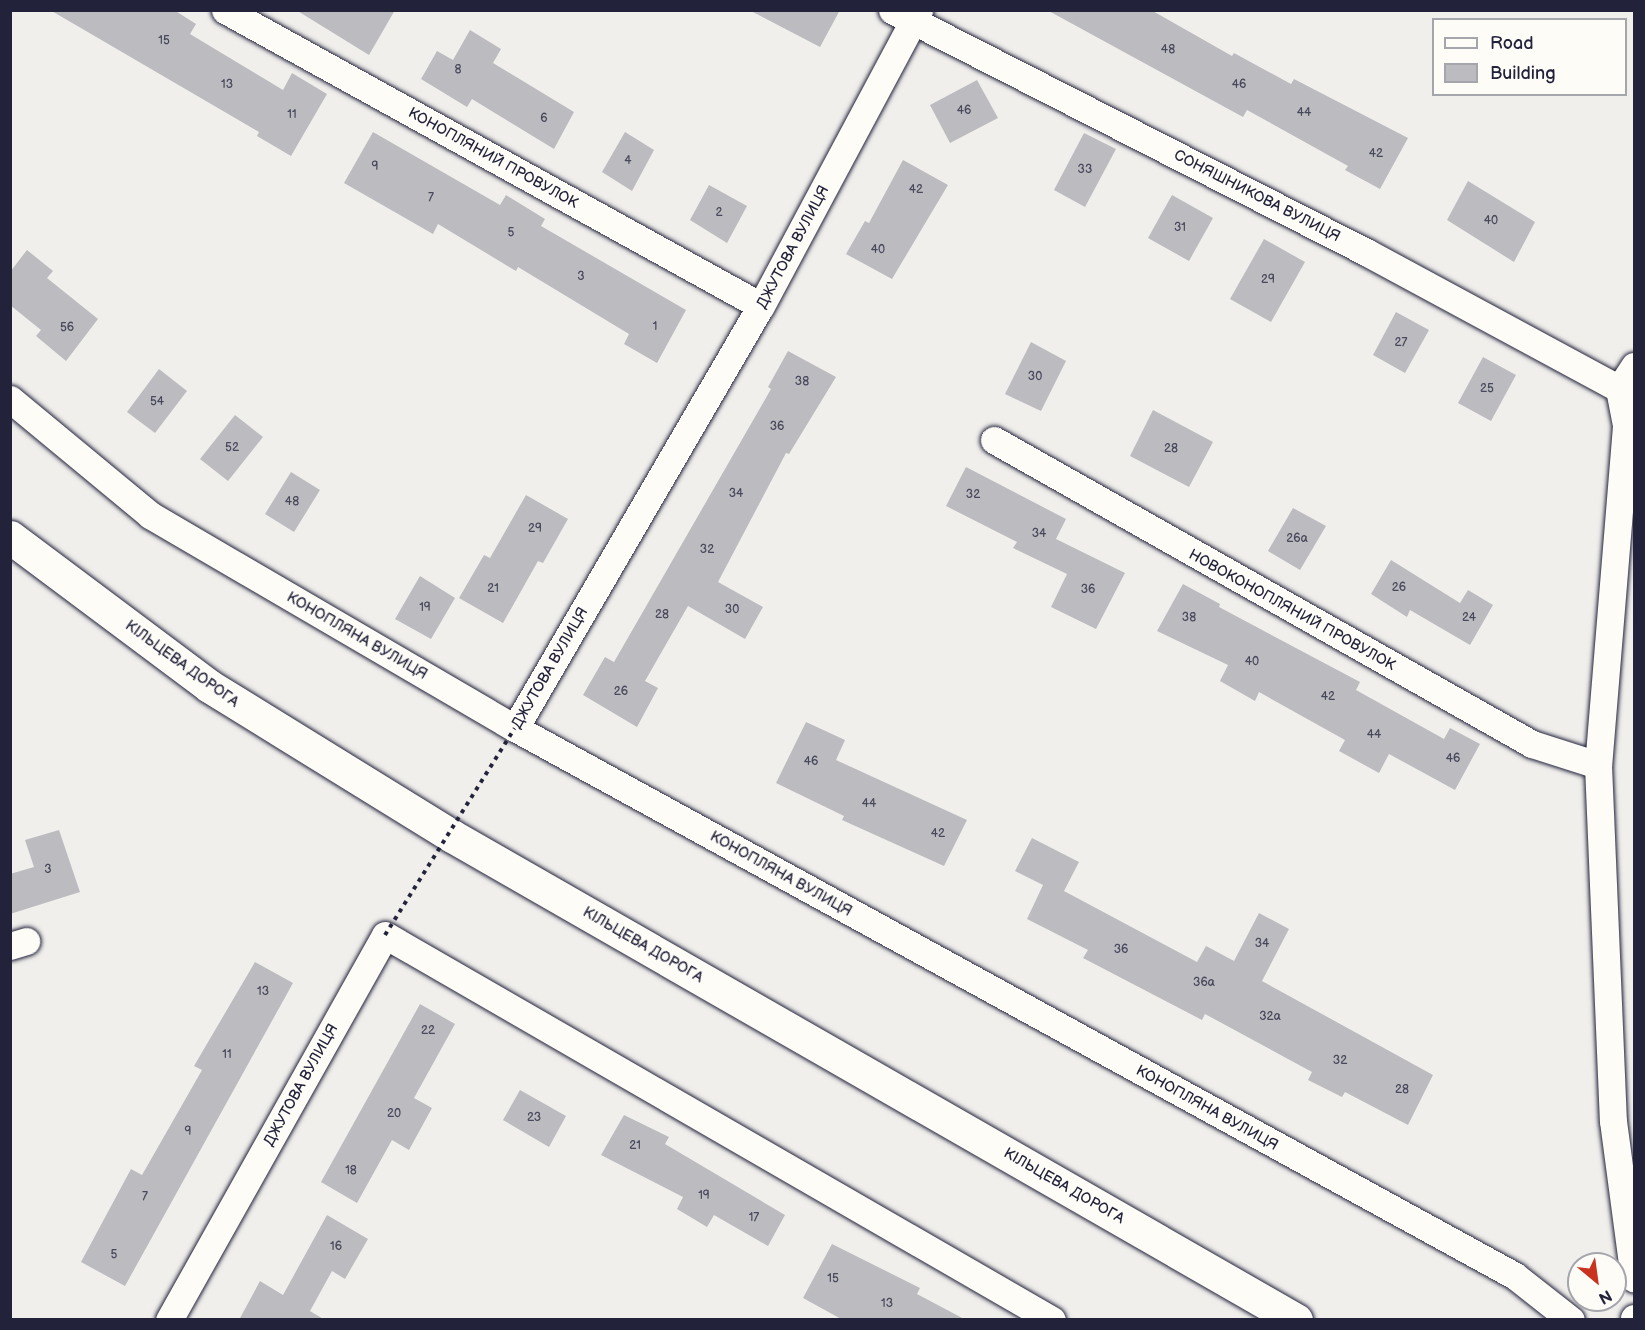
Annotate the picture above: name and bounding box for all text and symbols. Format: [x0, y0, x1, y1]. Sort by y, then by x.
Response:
legend [1432, 18, 1627, 96]
text: Road [1490, 33, 1534, 54]
house number: 15 [158, 34, 170, 48]
house number: 48 [1161, 43, 1175, 57]
house number: 8 [455, 63, 461, 77]
text: Building [1490, 63, 1556, 84]
house number: 13 [221, 78, 233, 92]
house number: 46 [1232, 78, 1246, 92]
street label: КОНОПЛЯНИЙ ПРОВУЛОК [405, 104, 581, 212]
house number: 46 [957, 104, 971, 118]
house number: 44 [1297, 106, 1311, 120]
house number: 11 [287, 108, 297, 122]
house number: 6 [540, 112, 548, 126]
street label: СОНЯШНИКОВА ВУЛИЦЯ [1171, 146, 1343, 246]
house number: 42 [1369, 147, 1383, 161]
house number: 4 [624, 154, 632, 168]
house number: 9 [372, 160, 378, 174]
house number: 33 [1078, 163, 1092, 177]
street label: ДЖУТОВА ВУЛИЦЯ [753, 182, 833, 312]
house number: 42 [909, 183, 923, 197]
house number: 7 [428, 191, 434, 205]
house number: 2 [715, 206, 723, 220]
house number: 40 [1484, 214, 1498, 228]
house number: 31 [1174, 221, 1186, 235]
house number: 5 [508, 226, 514, 240]
house number: 40 [871, 243, 885, 257]
house number: 3 [577, 270, 585, 284]
house number: 29 [1261, 273, 1275, 287]
house number: 1 [653, 320, 657, 334]
house number: 56 [60, 321, 74, 335]
house number: 27 [1395, 336, 1407, 350]
house number: 30 [1028, 370, 1042, 384]
house number: 38 [795, 375, 809, 389]
house number: 25 [1480, 382, 1494, 396]
house number: 54 [150, 395, 164, 409]
house number: 36 [770, 420, 784, 434]
house number: 52 [225, 441, 239, 455]
house number: 28 [1164, 442, 1178, 456]
house number: 34 [729, 487, 743, 501]
house number: 32 [966, 488, 980, 502]
house number: 48 [285, 495, 299, 509]
house number: 29 [528, 522, 542, 536]
house number: 34 [1032, 527, 1046, 541]
house number: 26а [1286, 532, 1308, 546]
house number: 32 [700, 543, 714, 557]
street label: НОВОКОНОПЛЯНИЙ ПРОВУЛОК [1185, 545, 1399, 675]
house number: 26 [1392, 581, 1406, 595]
house number: 21 [487, 582, 499, 596]
house number: 36 [1081, 583, 1095, 597]
street label: КОНОПЛЯНА ВУЛИЦЯ [283, 588, 431, 684]
house number: 19 [419, 601, 431, 615]
house number: 30 [725, 603, 739, 617]
street label: ДЖУТОВА ВУЛИЦЯ [508, 604, 592, 732]
house number: 28 [655, 608, 669, 622]
house number: 38 [1182, 611, 1196, 625]
house number: 24 [1462, 611, 1476, 625]
street label: КІЛЬЦЕВА ДОРОГА [122, 617, 242, 711]
house number: 40 [1245, 655, 1259, 669]
house number: 26 [614, 685, 628, 699]
house number: 42 [1321, 690, 1335, 704]
house number: 44 [1367, 728, 1381, 742]
house number: 46 [1446, 752, 1460, 766]
house number: 46 [804, 755, 818, 769]
house number: 44 [862, 797, 876, 811]
street label: КОНОПЛЯНА ВУЛИЦЯ [707, 827, 855, 921]
house number: 42 [931, 827, 945, 841]
house number: 3 [44, 863, 52, 877]
street label: КІЛЬЦЕВА ДОРОГА [580, 903, 706, 987]
house number: 34 [1255, 937, 1269, 951]
house number: 36 [1114, 943, 1128, 957]
house number: 36а [1193, 976, 1215, 990]
house number: 13 [257, 985, 269, 999]
house number: 32а [1259, 1010, 1281, 1024]
street label: ДЖУТОВА ВУЛИЦЯ [260, 1021, 342, 1149]
house number: 22 [421, 1024, 435, 1038]
house number: 11 [222, 1048, 232, 1062]
house number: 32 [1333, 1054, 1347, 1068]
street label: КОНОПЛЯНА ВУЛИЦЯ [1133, 1061, 1281, 1155]
house number: 28 [1395, 1083, 1409, 1097]
house number: 20 [387, 1107, 401, 1121]
house number: 23 [527, 1111, 541, 1125]
house number: 9 [185, 1125, 191, 1139]
house number: 21 [629, 1139, 641, 1153]
street label: КІЛЬЦЕВА ДОРОГА [1001, 1144, 1127, 1228]
house number: 18 [345, 1164, 357, 1178]
house number: 19 [698, 1189, 710, 1203]
house number: 7 [142, 1190, 148, 1204]
house number: 17 [749, 1211, 759, 1225]
house number: 16 [330, 1240, 342, 1254]
house number: 5 [111, 1248, 117, 1262]
north arrow [1567, 1252, 1627, 1312]
house number: 15 [827, 1272, 839, 1286]
text: N [1595, 1285, 1615, 1308]
house number: 13 [881, 1297, 893, 1311]

